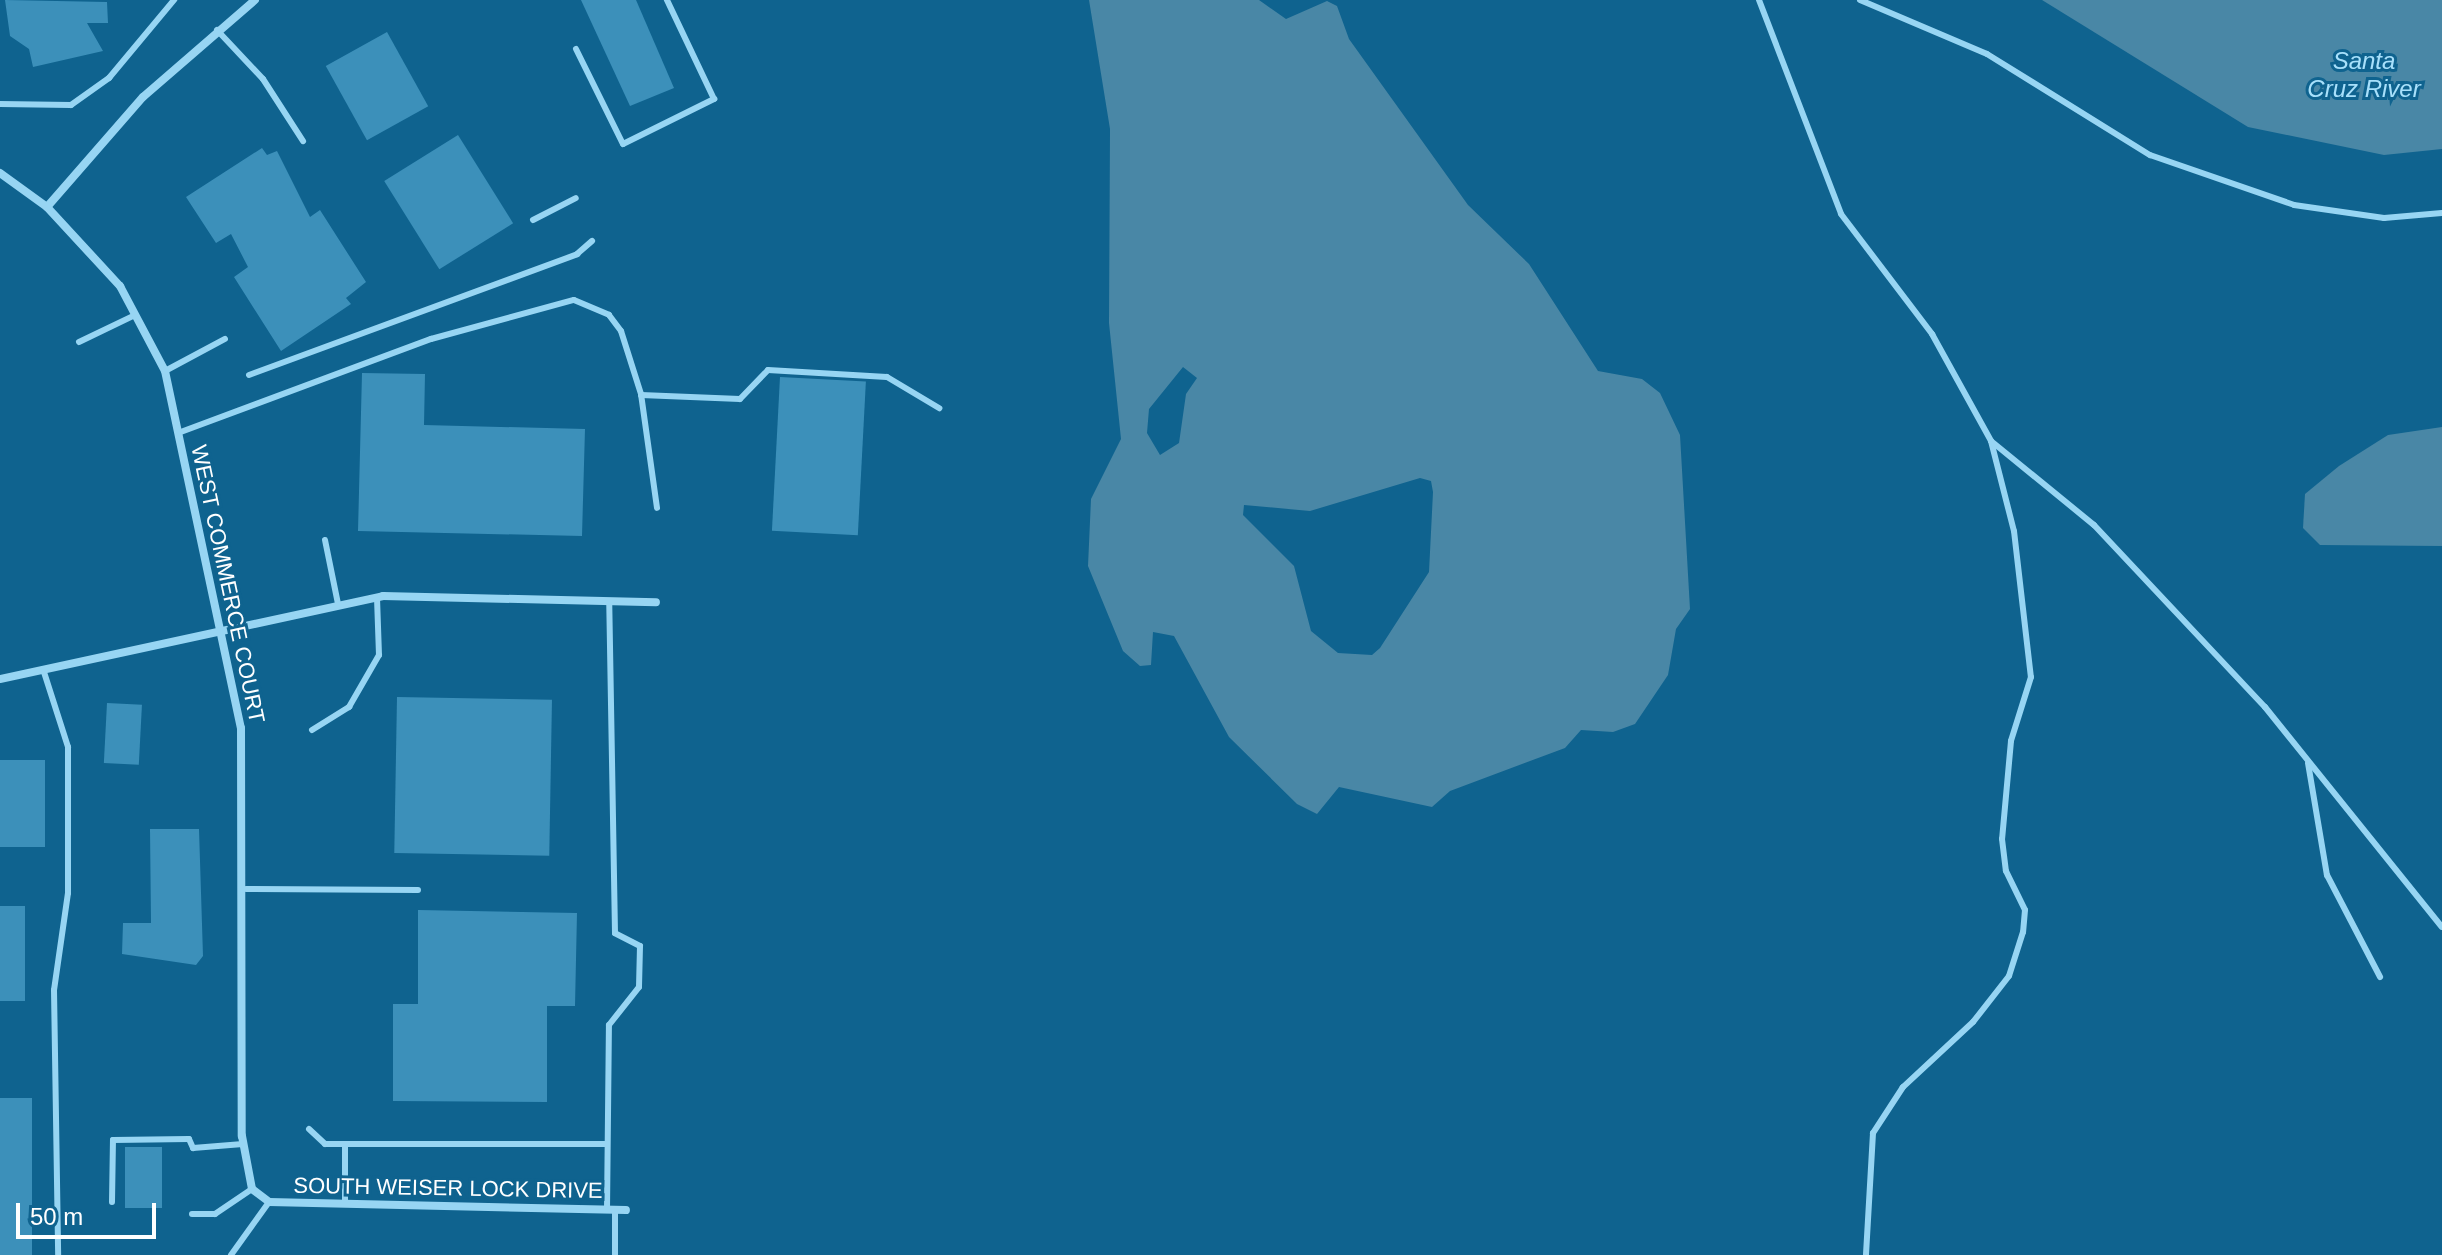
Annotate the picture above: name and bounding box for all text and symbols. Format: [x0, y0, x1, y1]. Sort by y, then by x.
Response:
water label: Santa Cruz River [2307, 47, 2421, 103]
street label: WEST COMMERCE COURT [186, 442, 270, 726]
street label: SOUTH WEISER LOCK DRIVE [293, 1172, 603, 1204]
scale bar [20, 1187, 160, 1237]
text: 50 m [30, 1203, 83, 1230]

